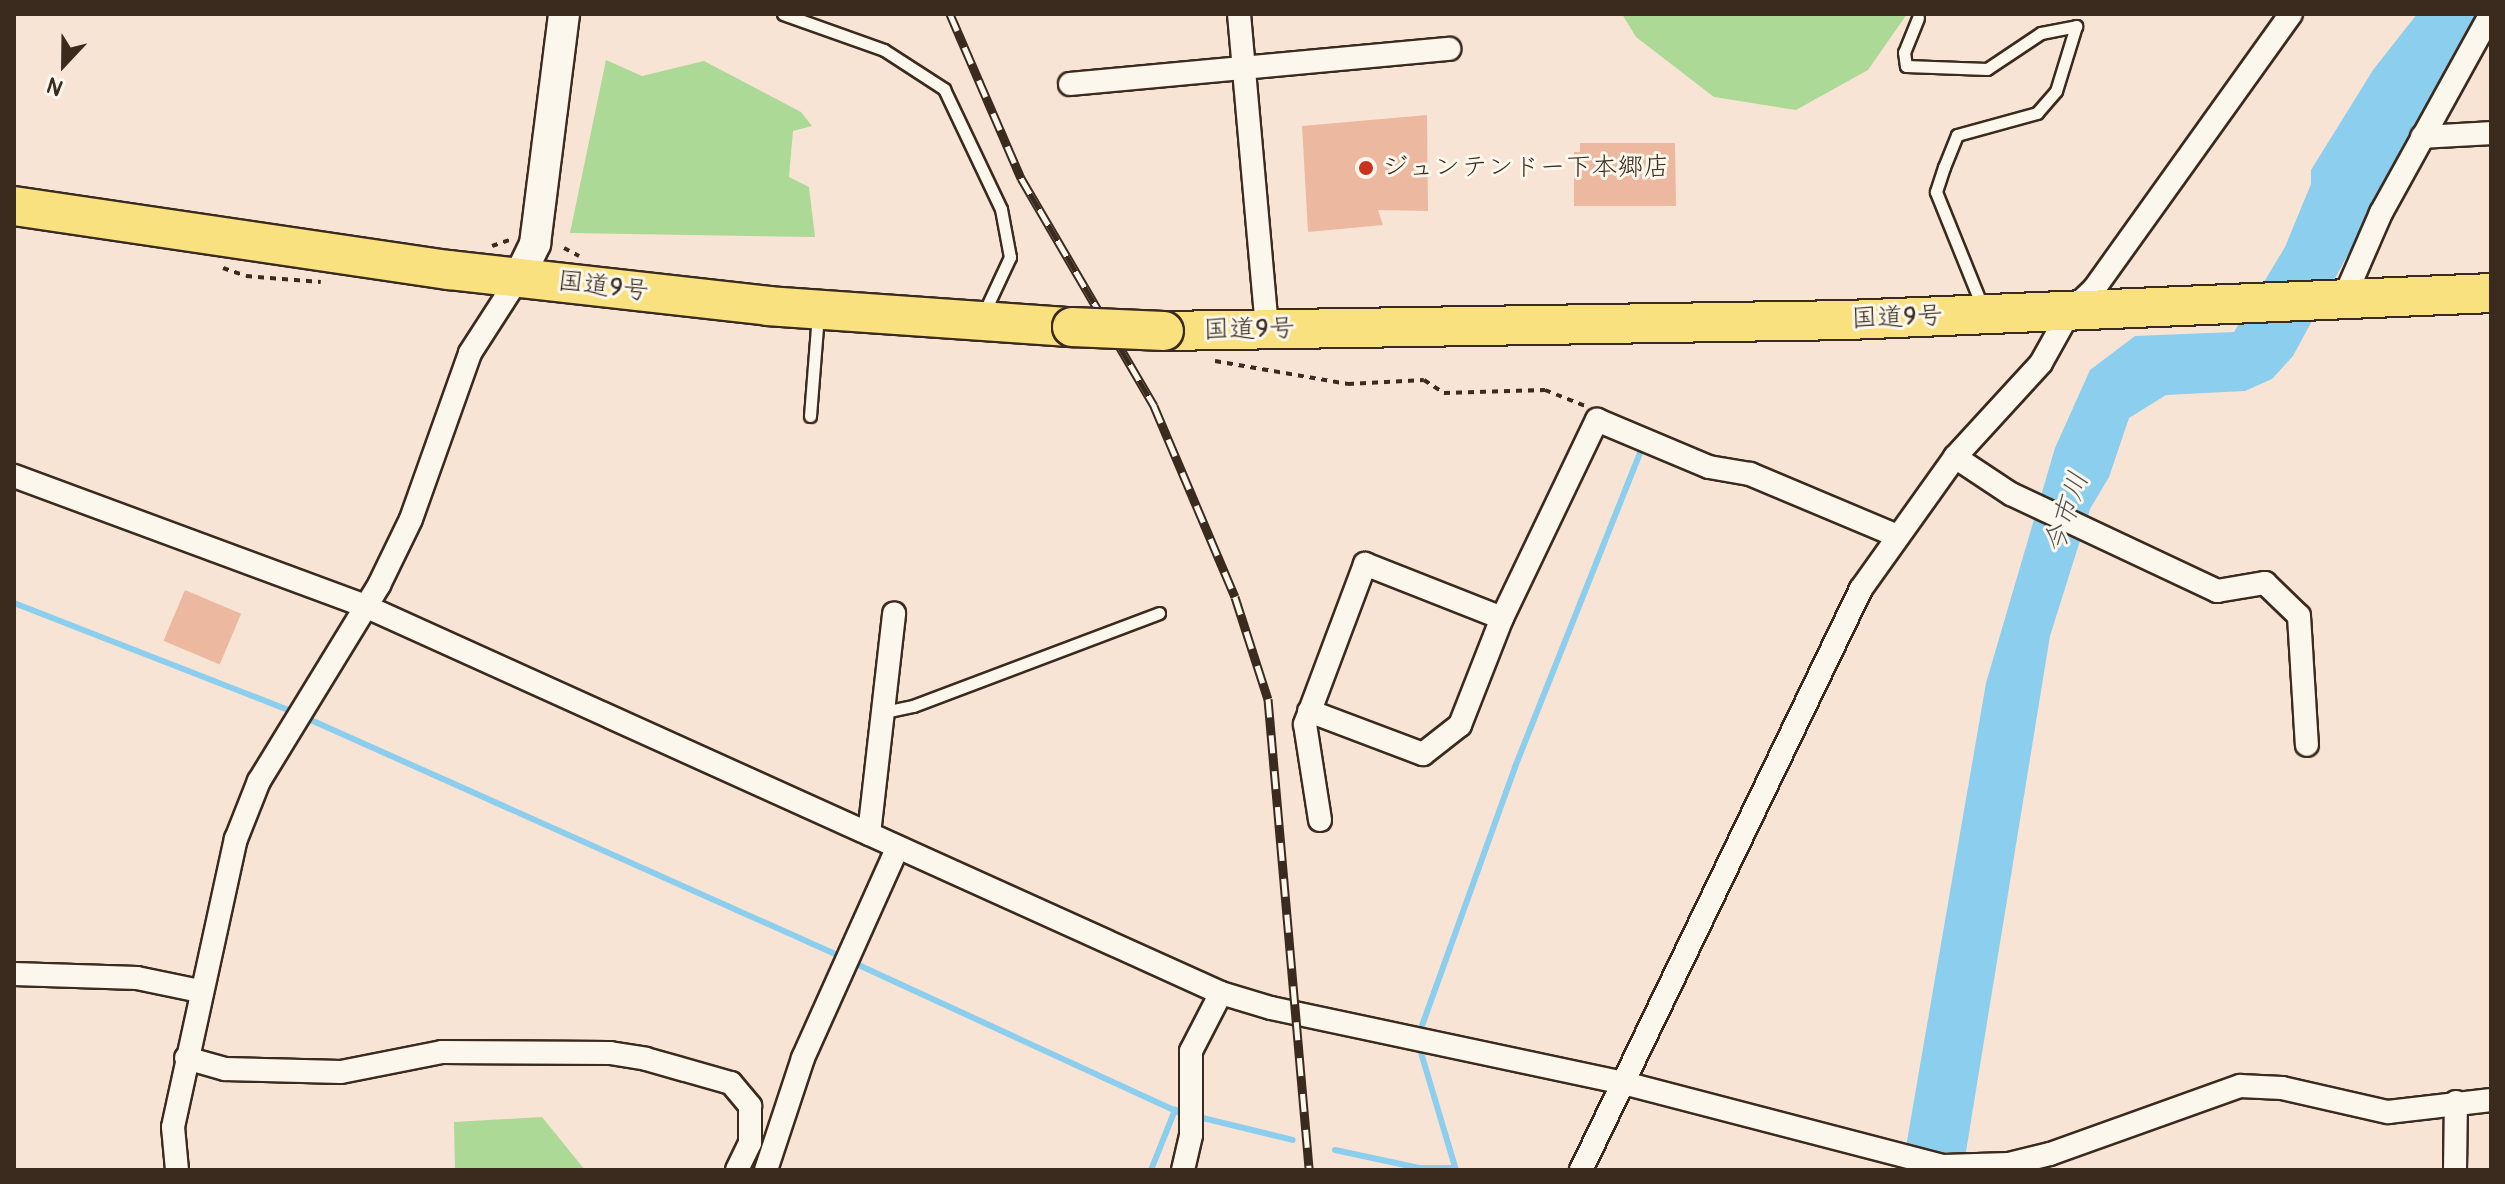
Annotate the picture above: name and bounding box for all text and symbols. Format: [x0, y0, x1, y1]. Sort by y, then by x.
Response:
north arrow [24, 24, 104, 104]
text: N [43, 70, 67, 102]
place label: ジュンテンドー下本郷店 [1382, 152, 1668, 184]
marker: ジュンテンドー下本郷店 [1357, 159, 1375, 177]
street label: 国道9号 [556, 266, 650, 308]
street label: 国道9号 [1851, 301, 1943, 335]
street label: 国道9号 [1203, 314, 1295, 346]
water label: 今市川 [2037, 468, 2097, 558]

